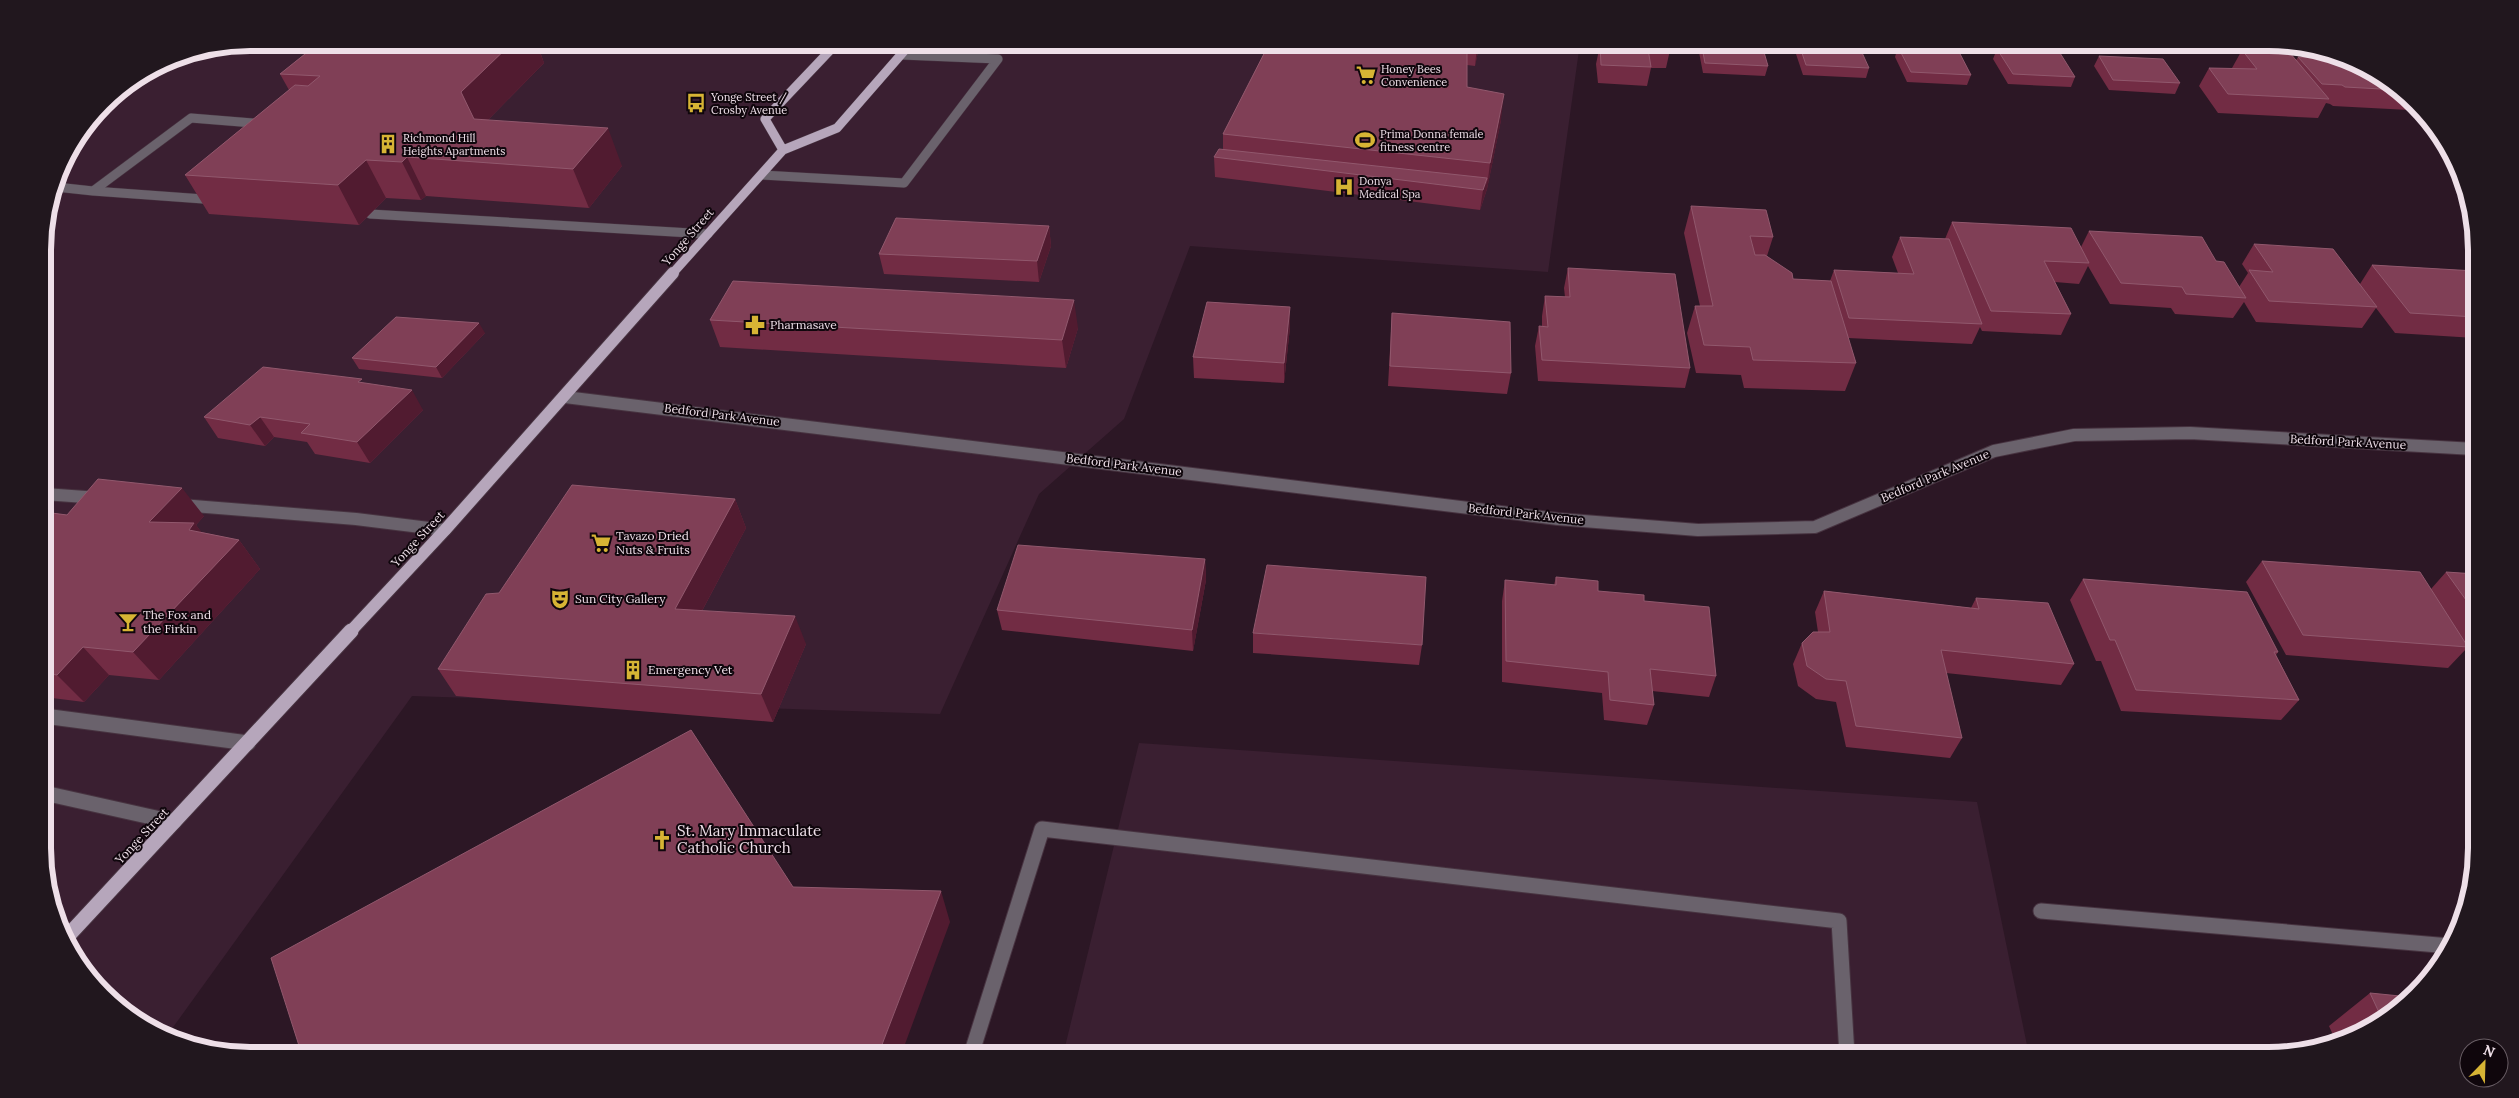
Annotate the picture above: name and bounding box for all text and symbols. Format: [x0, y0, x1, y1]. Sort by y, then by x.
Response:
place label: Honey Bees Convenience [1381, 62, 1447, 89]
supermarket icon: Honey Bees Convenience [1355, 64, 1377, 86]
place label: Yonge Street / Crosby Avenue [710, 90, 787, 117]
bus stop icon: Yonge Street / Crosby Avenue [685, 92, 707, 114]
place label: Prima Donna female fitness centre [1380, 127, 1484, 154]
sports icon: Prima Donna female fitness centre [1354, 129, 1376, 151]
place label: Richmond Hill Heights Apartments [403, 131, 505, 158]
building icon: Richmond Hill Heights Apartments [377, 133, 399, 155]
place label: Donya Medical Spa [1359, 174, 1421, 201]
hospital icon: Donya Medical Spa [1333, 176, 1355, 198]
street label: Yonge Street [658, 205, 717, 269]
pharmacy icon: Pharmasave [744, 314, 766, 336]
place label: Pharmasave [770, 317, 837, 332]
street label: Bedford Park Avenue [663, 400, 781, 429]
street label: Bedford Park Avenue [2290, 431, 2407, 452]
street label: Bedford Park Avenue [1878, 446, 1992, 505]
street label: Bedford Park Avenue [1065, 450, 1183, 479]
street label: Bedford Park Avenue [1467, 500, 1585, 527]
street label: Yonge Street [387, 507, 448, 571]
place label: Tavazo Dried Nuts & Fruits [616, 528, 690, 557]
supermarket icon: Tavazo Dried Nuts & Fruits [590, 532, 612, 554]
theatre icon: Sun City Gallery [549, 588, 571, 610]
place label: Sun City Gallery [575, 591, 666, 606]
place label: The Fox and the Firkin [143, 607, 211, 636]
bar icon: The Fox and the Firkin [117, 611, 139, 633]
building icon: Emergency Vet [622, 659, 644, 681]
place label: Emergency Vet [648, 662, 733, 677]
street label: Yonge Street [111, 804, 172, 868]
place label: St. Mary Immaculate Catholic Church [677, 821, 821, 857]
church icon: St. Mary Immaculate Catholic Church [651, 829, 673, 851]
north arrow [2459, 1038, 2509, 1088]
text: N [2481, 1041, 2498, 1062]

